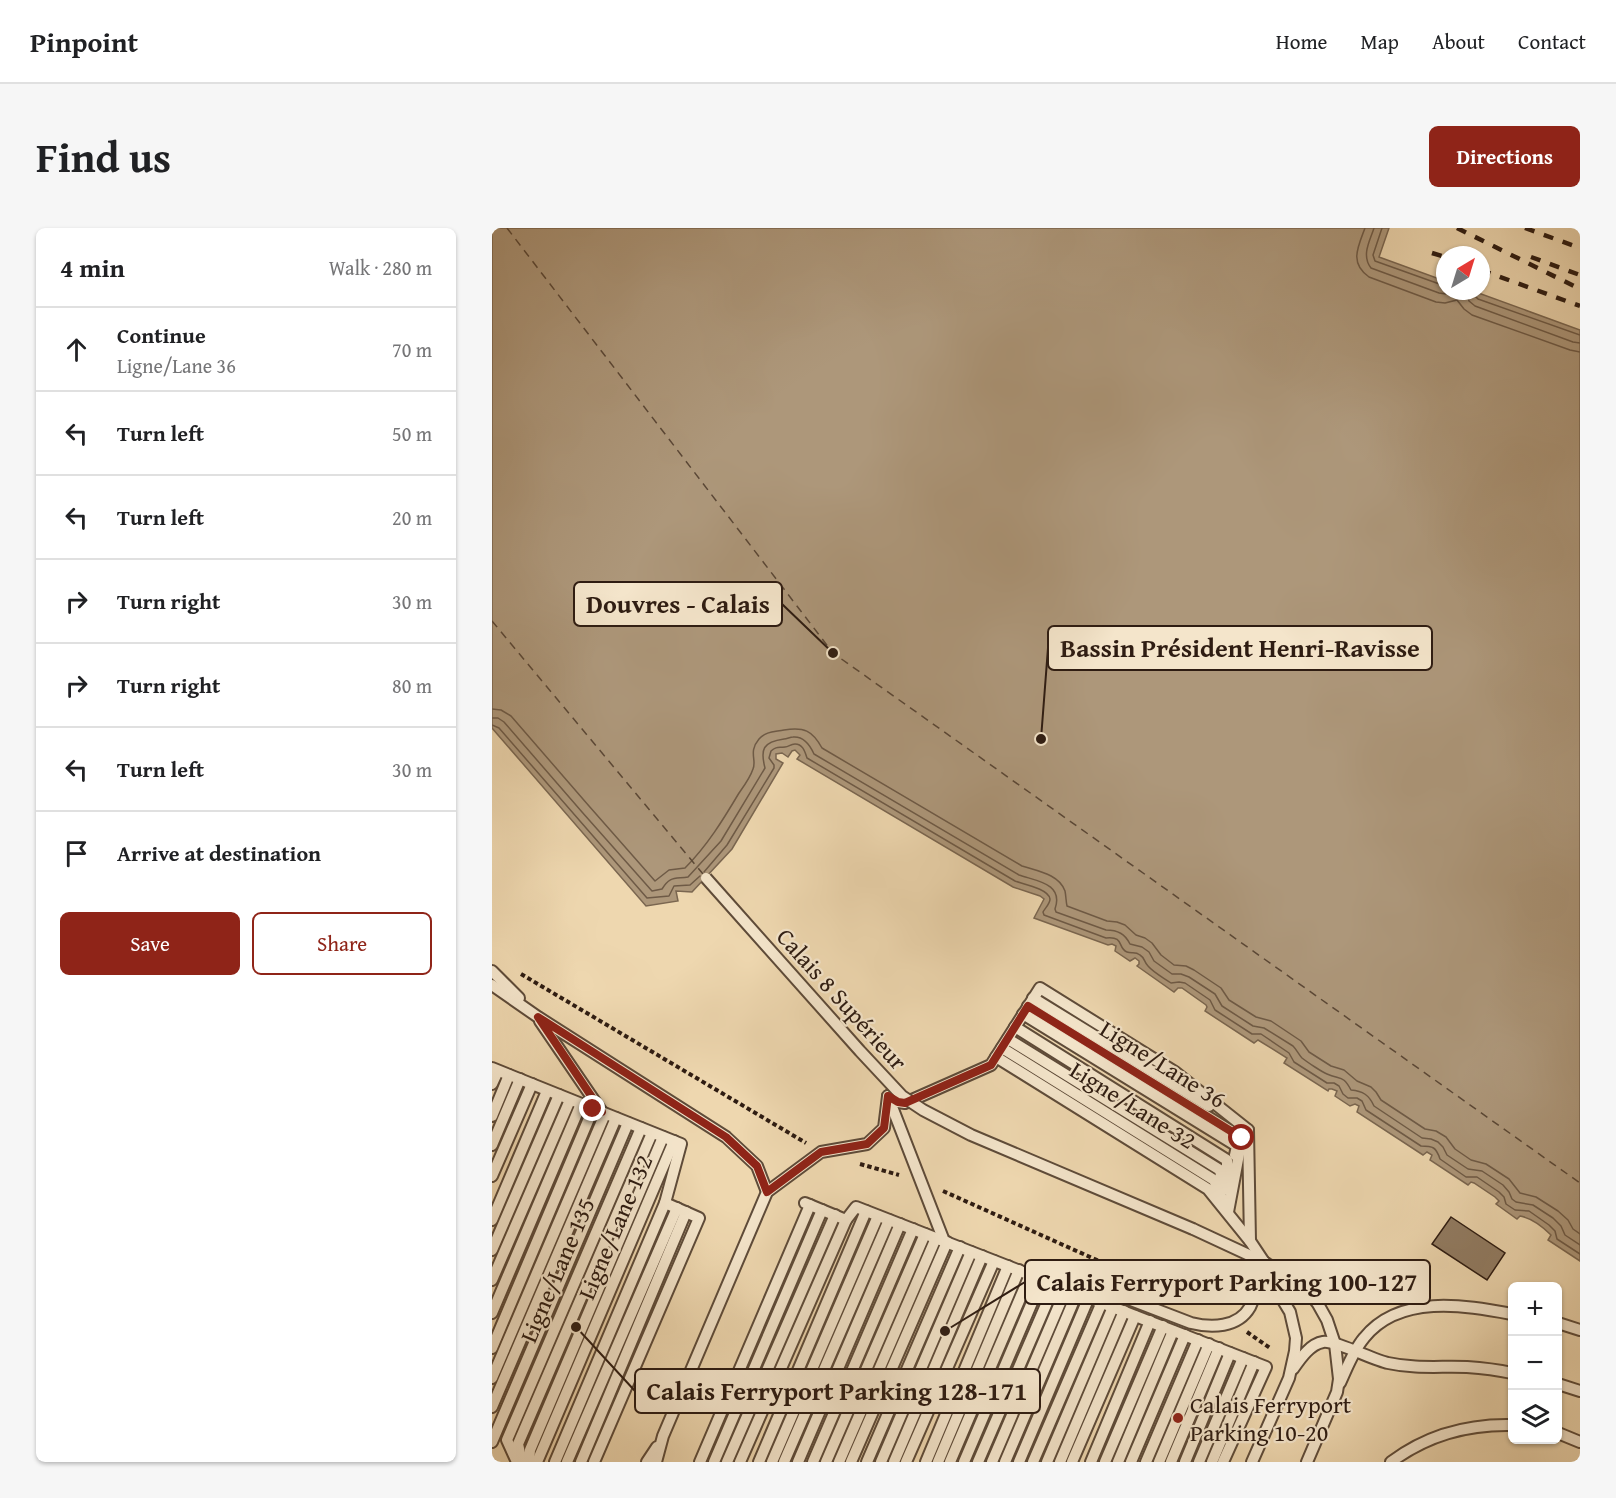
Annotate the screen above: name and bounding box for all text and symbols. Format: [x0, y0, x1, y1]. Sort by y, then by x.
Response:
text: Pinpoint [30, 21, 138, 62]
text: Home [1276, 26, 1327, 57]
text: Map [1360, 26, 1399, 57]
text: About [1432, 26, 1485, 57]
text: Contact [1518, 26, 1586, 57]
text: Find us [36, 126, 171, 187]
button: Directions [1429, 126, 1580, 187]
north arrow [1436, 246, 1490, 300]
text: 4 min [60, 248, 125, 287]
text: Walk · 280 m [329, 253, 432, 282]
text: Continue [117, 319, 206, 351]
icon: ahead [60, 333, 93, 366]
text: 70 m [392, 335, 432, 364]
text: Ligne/Lane 36 [117, 351, 236, 380]
icon: left [60, 417, 93, 450]
text: Turn left [117, 417, 204, 449]
text: 50 m [392, 419, 432, 448]
icon: left [60, 501, 93, 534]
text: Turn left [117, 501, 204, 533]
text: 20 m [392, 503, 432, 532]
callout: Douvres - Calais [574, 582, 782, 626]
text: Douvres - Calais [586, 584, 770, 623]
icon: right [60, 585, 93, 618]
text: Turn right [117, 585, 220, 617]
text: 30 m [392, 587, 432, 616]
callout: Bassin Président Henri-Ravisse [1048, 626, 1432, 670]
text: Bassin Président Henri-Ravisse [1060, 628, 1420, 667]
icon: right [60, 669, 93, 702]
text: Turn right [117, 669, 220, 701]
text: 80 m [392, 671, 432, 700]
icon: left [60, 753, 93, 786]
text: Turn left [117, 753, 204, 785]
text: 30 m [392, 755, 432, 784]
icon: arrive [60, 837, 93, 870]
text: Arrive at destination [117, 837, 321, 869]
button: Save [60, 912, 240, 975]
button: Share [252, 912, 432, 975]
street label: Calais 8 Supérieur [769, 920, 915, 1078]
street label: Ligne/Lane 36 [1093, 1011, 1233, 1117]
street label: Ligne/Lane 32 [1063, 1052, 1203, 1158]
route end [579, 1095, 605, 1121]
route start [1228, 1124, 1254, 1150]
street label: Ligne/Lane 132 [569, 1149, 661, 1305]
street label: Ligne/Lane 135 [511, 1192, 603, 1348]
callout: Calais Ferryport Parking 100-127 [1025, 1260, 1430, 1304]
text: Calais Ferryport Parking 100-127 [1036, 1262, 1418, 1301]
map controls [1508, 1282, 1562, 1444]
button: + [1508, 1282, 1562, 1336]
button: − [1508, 1336, 1562, 1390]
callout: Calais Ferryport Parking 128-171 [635, 1369, 1040, 1413]
text: Calais Ferryport Parking 128-171 [646, 1371, 1028, 1410]
place label: Calais Ferryport Parking 10-20 [1190, 1387, 1352, 1450]
button: layers [1508, 1390, 1562, 1444]
marker: Calais Ferryport Parking 10-20 [1171, 1411, 1185, 1425]

